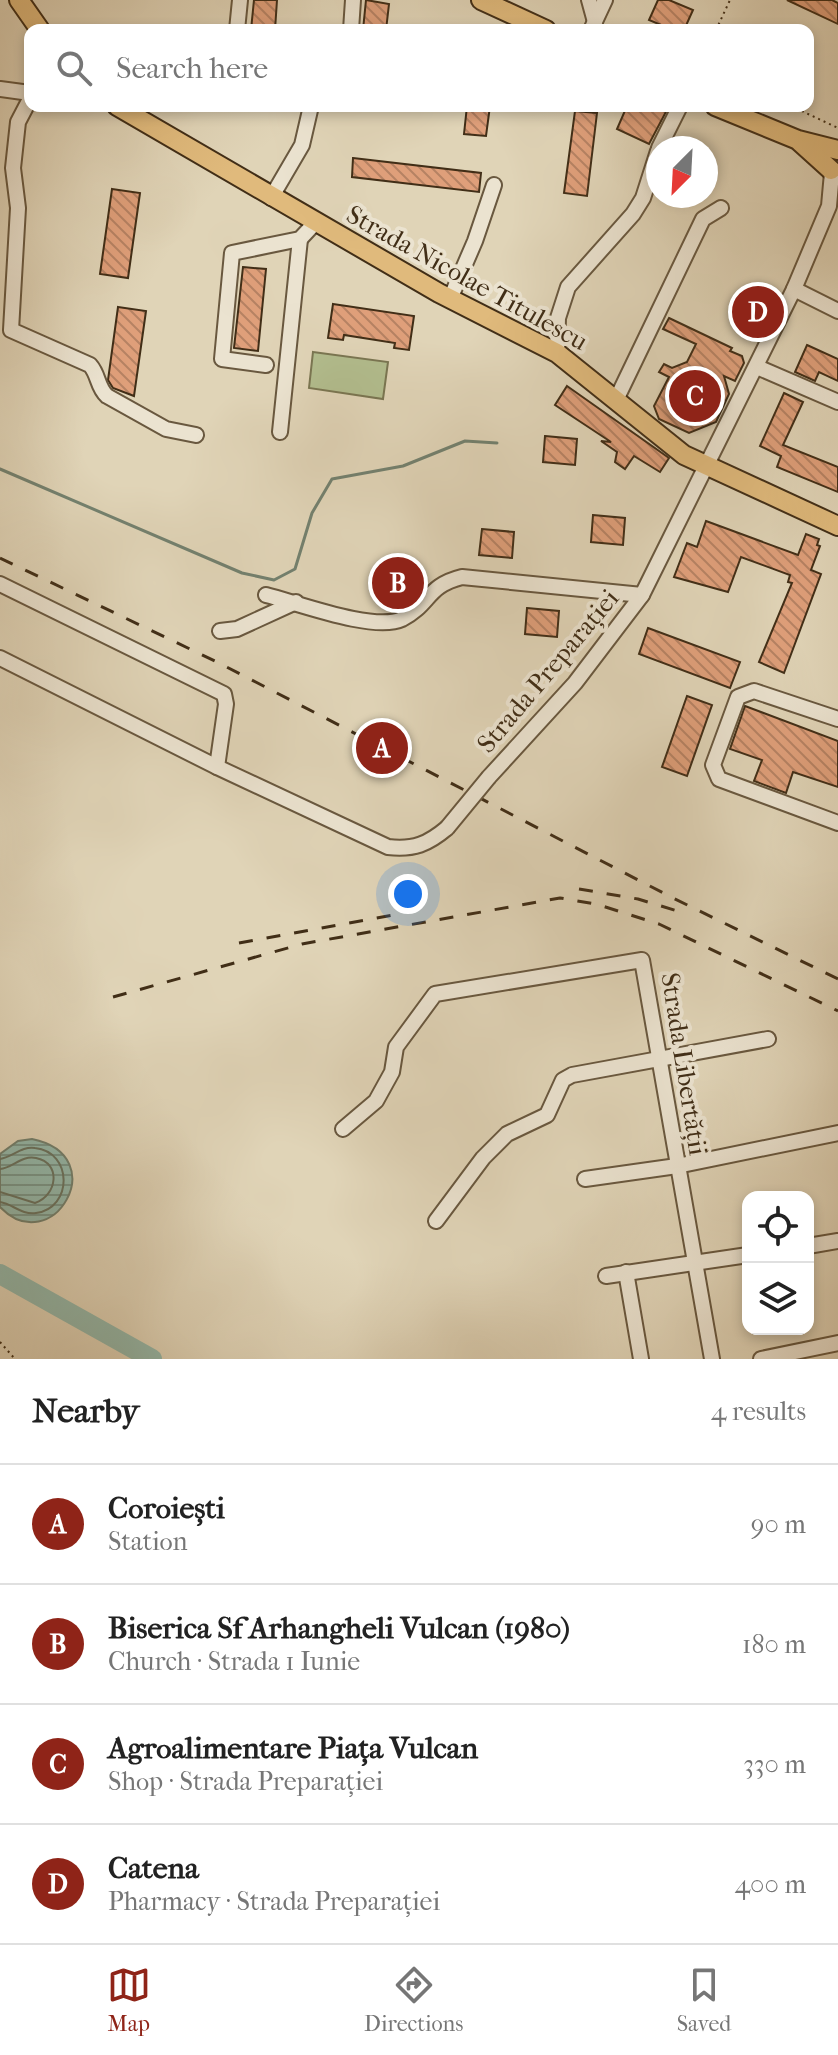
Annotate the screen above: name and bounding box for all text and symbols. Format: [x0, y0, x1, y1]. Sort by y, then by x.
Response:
search box [24, 24, 814, 112]
icon: search [52, 46, 96, 90]
text: Search here [116, 51, 268, 86]
north arrow [646, 136, 718, 208]
street label: Strada Nicolae Titulescu [341, 199, 593, 357]
pin: D [732, 282, 784, 342]
pin: C [669, 366, 721, 426]
pin: B [372, 553, 424, 613]
street label: Strada Preparației [471, 583, 625, 759]
pin: A [356, 718, 408, 778]
your location [388, 874, 428, 914]
street label: Strada Libertății [654, 971, 714, 1158]
map controls [742, 1191, 814, 1335]
button: locate [742, 1191, 814, 1263]
button: layers [742, 1263, 814, 1335]
text: Nearby [32, 1391, 139, 1431]
text: 4 results [711, 1396, 806, 1427]
text: Coroiești [108, 1491, 225, 1526]
text: A [50, 1509, 66, 1540]
text: 90 m [751, 1509, 806, 1540]
text: Station [108, 1526, 188, 1557]
text: Biserica Sf Arhangheli Vulcan (1980) [108, 1611, 570, 1646]
text: B [50, 1629, 66, 1660]
text: 180 m [742, 1629, 806, 1660]
text: Church · Strada 1 Iunie [108, 1646, 360, 1677]
text: Agroalimentare Piața Vulcan [108, 1731, 478, 1766]
text: C [49, 1749, 67, 1780]
text: 330 m [743, 1749, 806, 1780]
text: Shop · Strada Preparației [108, 1766, 383, 1797]
text: Catena [108, 1851, 199, 1886]
text: D [48, 1869, 68, 1900]
text: 400 m [735, 1869, 806, 1900]
text: Pharmacy · Strada Preparației [108, 1886, 440, 1917]
tab: Map [107, 1963, 151, 2037]
tab: Directions [364, 1963, 463, 2037]
tab: Saved [677, 1963, 731, 2037]

